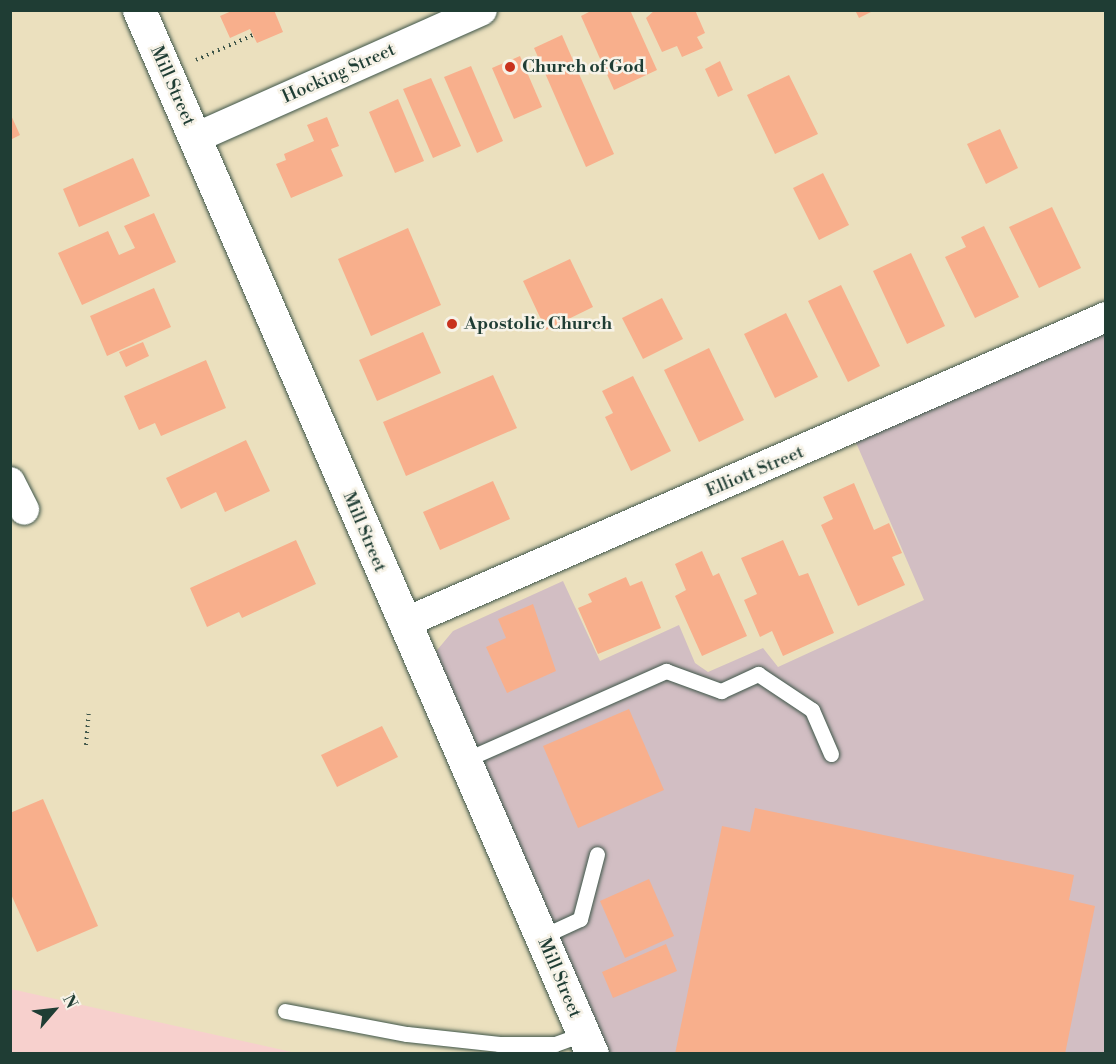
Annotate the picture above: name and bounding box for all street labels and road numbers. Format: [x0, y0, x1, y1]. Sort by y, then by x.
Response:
street label: Hocking Street [279, 39, 399, 109]
street label: Mill Street [145, 43, 199, 129]
street label: Elliott Street [703, 442, 807, 502]
street label: Mill Street [337, 489, 391, 575]
street label: Mill Street [532, 935, 586, 1021]

